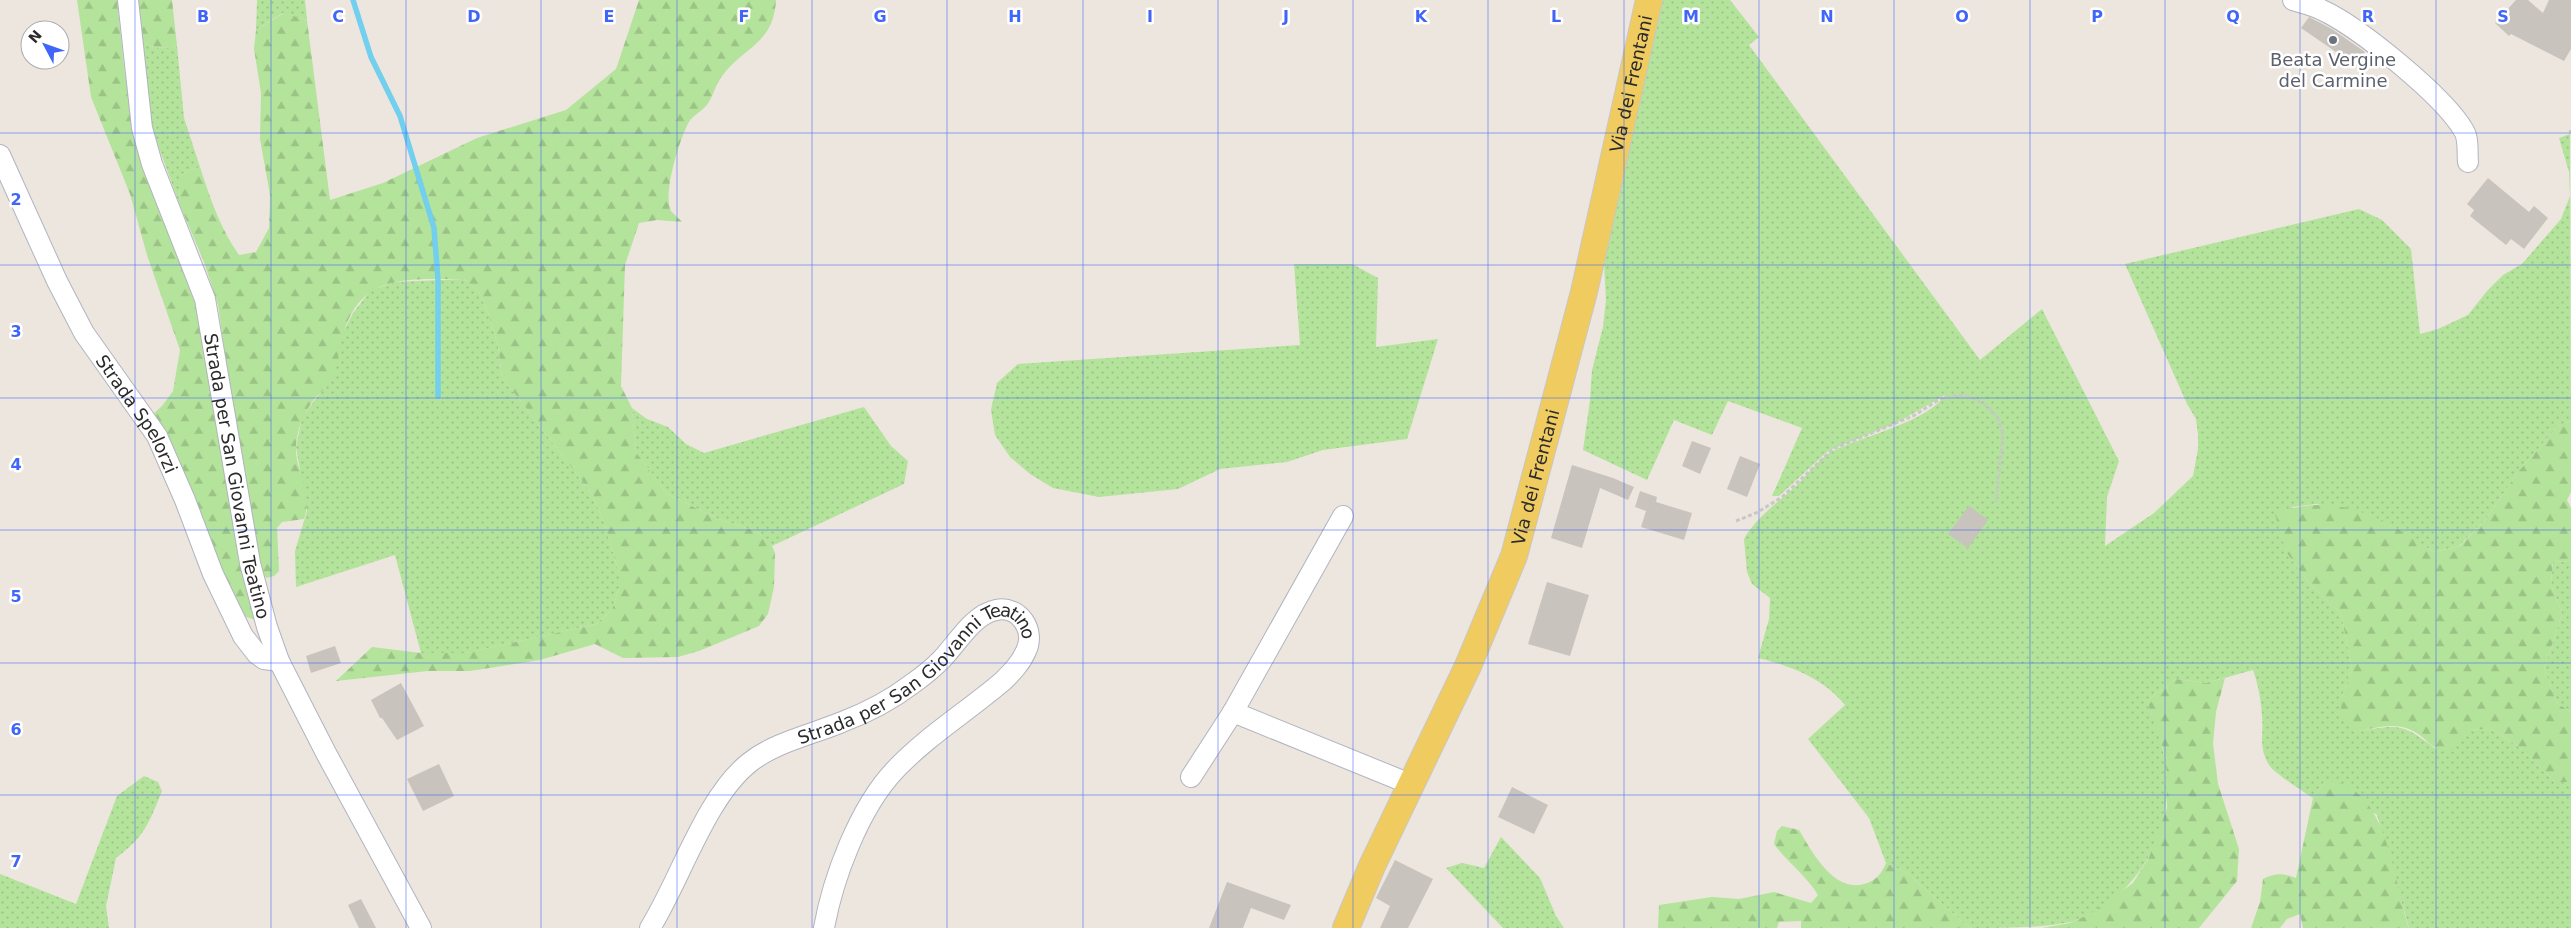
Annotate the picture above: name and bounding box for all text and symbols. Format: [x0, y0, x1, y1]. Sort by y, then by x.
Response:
text: B [197, 7, 209, 26]
text: C [332, 7, 344, 26]
text: D [467, 7, 481, 26]
text: E [604, 7, 614, 26]
text: F [739, 7, 749, 26]
text: G [873, 7, 887, 26]
text: H [1008, 7, 1022, 26]
text: I [1147, 7, 1153, 26]
text: J [1282, 7, 1289, 26]
text: K [1415, 7, 1428, 26]
text: L [1551, 7, 1561, 26]
text: M [1683, 7, 1699, 26]
text: N [1820, 7, 1834, 26]
text: O [1955, 7, 1969, 26]
text: P [2091, 7, 2103, 26]
text: Q [2226, 7, 2240, 26]
text: R [2362, 7, 2374, 26]
text: S [2497, 7, 2509, 26]
street label: Via dei Frentani [1605, 13, 1656, 154]
north arrow [20, 20, 70, 70]
text: N [25, 27, 45, 46]
marker: Beata Vergine del Carmine [2327, 34, 2339, 46]
place label: Beata Vergine del Carmine [2270, 49, 2396, 91]
text: 2 [10, 190, 22, 209]
text: 3 [10, 322, 22, 341]
street label: Strada per San Giovanni Teatino [200, 331, 275, 621]
street label: Strada Spelorzi [92, 350, 182, 476]
street label: Via dei Frentani [1507, 407, 1563, 547]
text: 4 [10, 455, 22, 474]
text: 5 [10, 587, 22, 606]
street label: Strada per San Giovanni Teatino [794, 598, 1040, 748]
text: 6 [10, 720, 22, 739]
text: 7 [10, 852, 22, 871]

